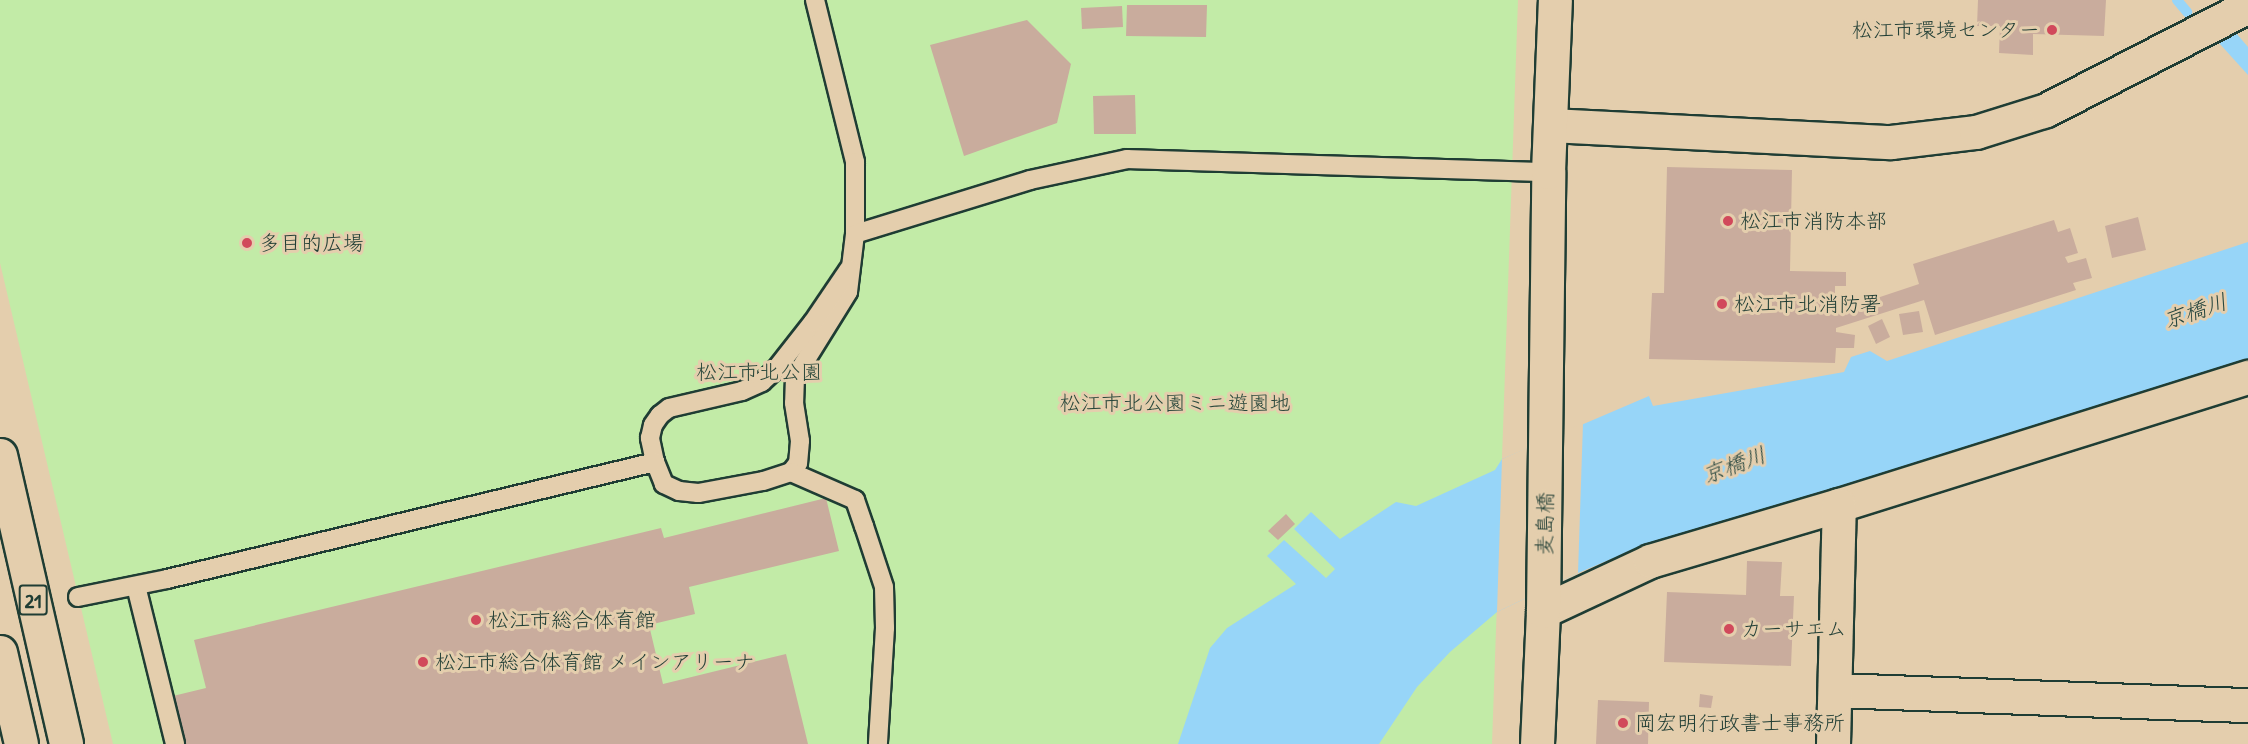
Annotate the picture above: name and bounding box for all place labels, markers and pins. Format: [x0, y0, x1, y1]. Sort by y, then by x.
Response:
place label: 松江市環境センター [1851, 17, 2040, 43]
marker: 松江市環境センター [2045, 23, 2059, 37]
place label: 松江市消防本部 [1740, 208, 1887, 234]
marker: 松江市消防本部 [1721, 214, 1735, 228]
place label: 多目的広場 [259, 230, 364, 256]
marker: 多目的広場 [240, 236, 254, 250]
place label: 松江市北消防署 [1734, 291, 1881, 317]
marker: 松江市北消防署 [1715, 297, 1729, 311]
place label: 松江市総合体育館 [488, 607, 656, 633]
marker: 松江市総合体育館 [469, 613, 483, 627]
place label: カーサエム [1741, 616, 1846, 642]
marker: カーサエム [1722, 622, 1736, 636]
place label: 松江市総合体育館 メインアリーナ [435, 649, 755, 675]
marker: 松江市総合体育館 メインアリーナ [416, 655, 430, 669]
place label: 岡宏明行政書士事務所 [1635, 710, 1845, 736]
marker: 岡宏明行政書士事務所 [1616, 716, 1630, 730]

